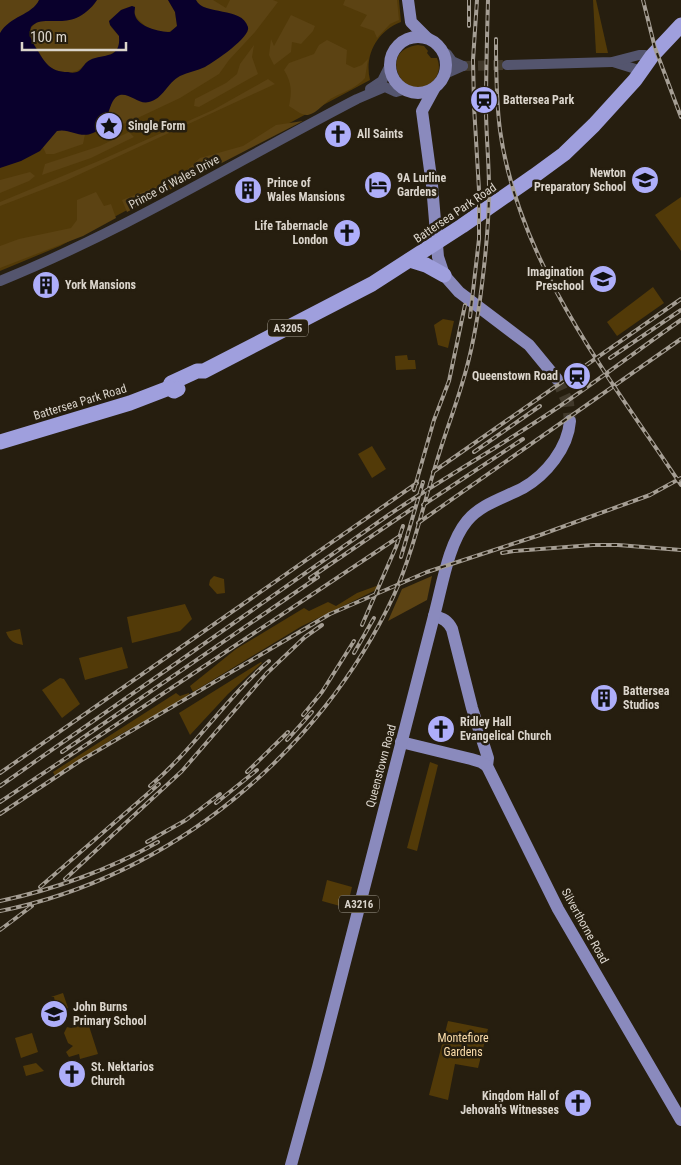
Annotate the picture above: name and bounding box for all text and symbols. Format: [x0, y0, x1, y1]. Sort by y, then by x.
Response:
scale bar [22, 20, 126, 52]
text: 100 m [30, 28, 67, 46]
station icon: Battersea Park [469, 85, 499, 115]
place label: Battersea Park [503, 93, 574, 107]
place icon: Single Form [94, 111, 124, 141]
place label: Single Form [128, 119, 186, 133]
church icon: All Saints [323, 119, 353, 149]
place label: All Saints [357, 127, 404, 141]
street label: Prince of Wales Drive [126, 152, 222, 212]
school or university icon: Newton Preparatory School [630, 165, 660, 195]
place label: Newton Preparatory School [534, 166, 626, 194]
hotel icon: 9A Lurline Gardens [363, 170, 393, 200]
place label: 9A Lurline Gardens [397, 171, 446, 199]
building icon: Prince of Wales Mansions [233, 175, 263, 205]
place label: Prince of Wales Mansions [267, 176, 345, 204]
street label: Battersea Park Road [411, 180, 499, 246]
church icon: Life Tabernacle London [332, 218, 362, 248]
place label: Life Tabernacle London [255, 219, 328, 247]
school or university icon: Imagination Preschool [588, 264, 618, 294]
place label: Imagination Preschool [527, 265, 584, 293]
building icon: York Mansions [31, 270, 61, 300]
place label: York Mansions [65, 278, 137, 292]
road number: A3205 [268, 319, 308, 336]
station icon: Queenstown Road [562, 361, 592, 391]
place label: Queenstown Road [472, 369, 558, 383]
street label: Battersea Park Road [32, 381, 128, 423]
building icon: Battersea Studios [589, 683, 619, 713]
place label: Battersea Studios [623, 684, 670, 712]
church icon: Ridley Hall Evangelical Church [426, 714, 456, 744]
place label: Ridley Hall Evangelical Church [460, 715, 551, 743]
street label: Queenstown Road [363, 723, 399, 809]
street label: Silverthorne Road [559, 886, 611, 966]
road number: A3216 [339, 896, 379, 912]
school or university icon: John Burns Primary School [39, 999, 69, 1029]
place label: John Burns Primary School [73, 1000, 146, 1028]
park label: Montefiore Gardens [437, 1031, 489, 1059]
church icon: St. Nektarios Church [57, 1059, 87, 1089]
place label: St. Nektarios Church [91, 1060, 155, 1088]
church icon: Kingdom Hall of Jehovah's Witnesses [563, 1088, 593, 1118]
place label: Kingdom Hall of Jehovah's Witnesses [460, 1089, 560, 1117]

